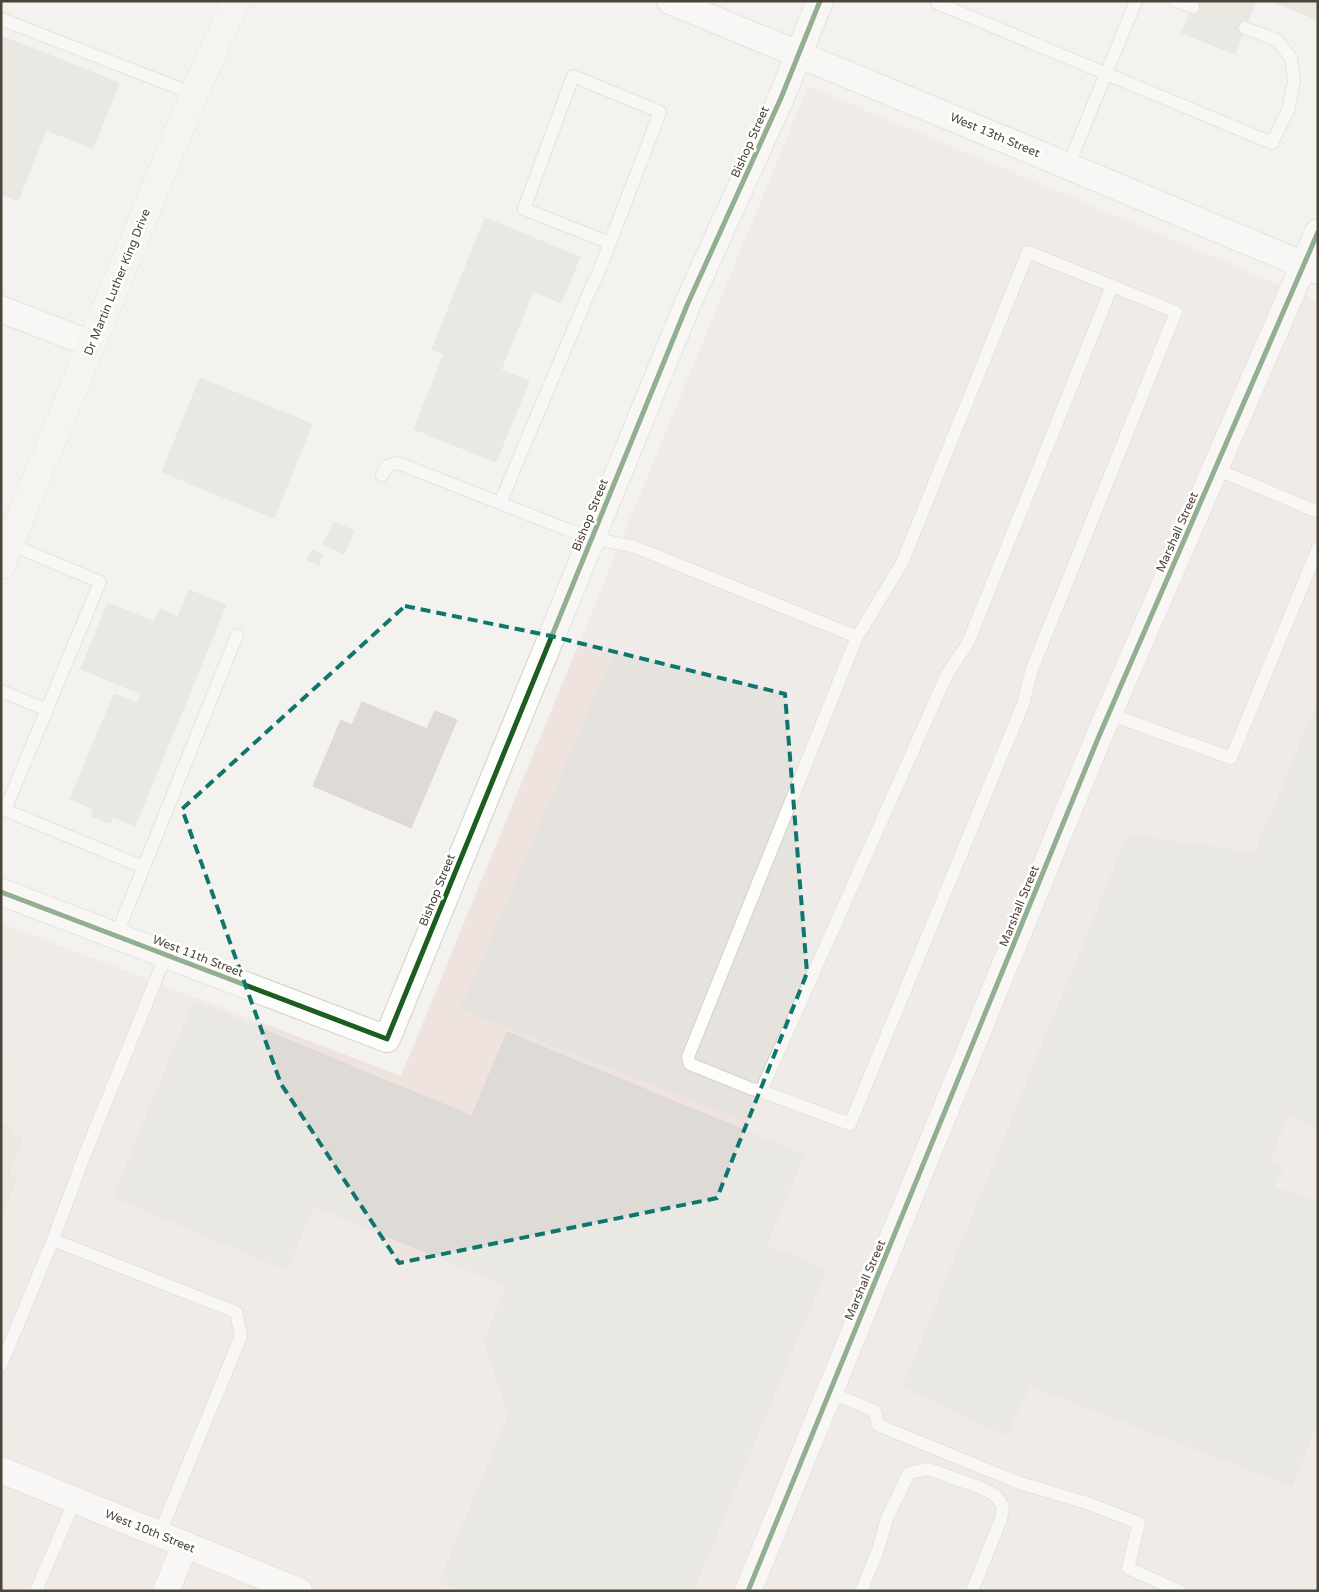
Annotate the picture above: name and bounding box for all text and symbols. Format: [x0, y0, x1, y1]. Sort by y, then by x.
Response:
street label: Bishop Street [728, 104, 772, 180]
street label: West 13th Street [948, 110, 1042, 160]
street label: Dr Martin Luther King Drive [81, 207, 153, 357]
street label: Bishop Street [569, 477, 611, 553]
street label: Marshall Street [1153, 489, 1201, 574]
street label: Bishop Street [416, 852, 458, 928]
street label: Marshall Street [996, 863, 1042, 949]
street label: West 11th Street [151, 932, 246, 980]
street label: Marshall Street [842, 1237, 888, 1322]
street label: West 10th Street [103, 1506, 198, 1556]

